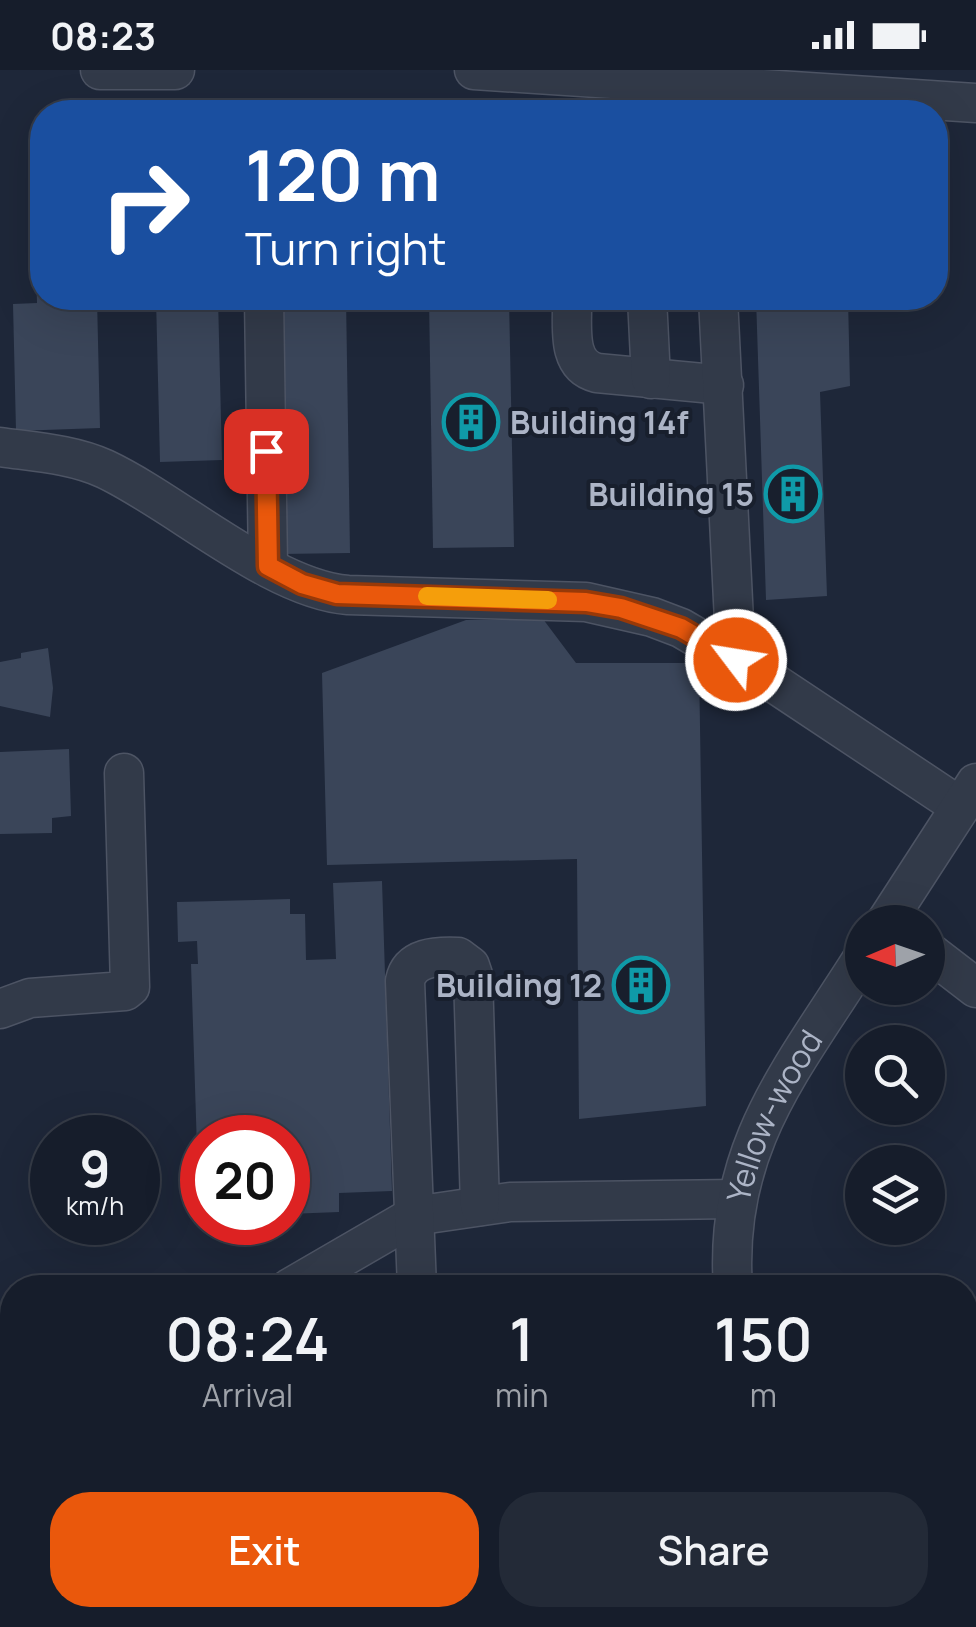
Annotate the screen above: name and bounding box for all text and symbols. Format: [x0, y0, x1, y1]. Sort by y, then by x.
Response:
text: 08:23 [50, 9, 156, 61]
text: 120 m [245, 126, 440, 222]
icon: right [80, 140, 210, 270]
text: Turn right [245, 217, 446, 279]
building icon: Building 14f [441, 392, 501, 452]
place label: Building 14f [510, 400, 689, 444]
pin [224, 409, 309, 494]
icon: arrive [239, 424, 294, 479]
building icon: Building 15 [763, 464, 823, 524]
place label: Building 15 [588, 472, 754, 516]
position arrow [684, 608, 788, 712]
north arrow [845, 905, 945, 1005]
map controls [845, 905, 945, 1245]
building icon: Building 12 [611, 955, 671, 1015]
place label: Building 12 [436, 963, 602, 1007]
street label: Yellow-wood [716, 1021, 832, 1206]
button: search [845, 1025, 945, 1125]
speed limit sign: 20 [180, 1115, 310, 1245]
text: 9 [79, 1134, 111, 1202]
button: layers [845, 1145, 945, 1245]
text: km/h [66, 1188, 124, 1223]
text: 08:24 [165, 1297, 330, 1379]
text: 1 [509, 1297, 534, 1379]
text: 150 [714, 1297, 813, 1379]
text: Arrival [202, 1373, 293, 1417]
text: min [495, 1373, 549, 1417]
text: m [750, 1373, 777, 1417]
button: Exit [50, 1492, 479, 1607]
button: Share [499, 1492, 928, 1607]

